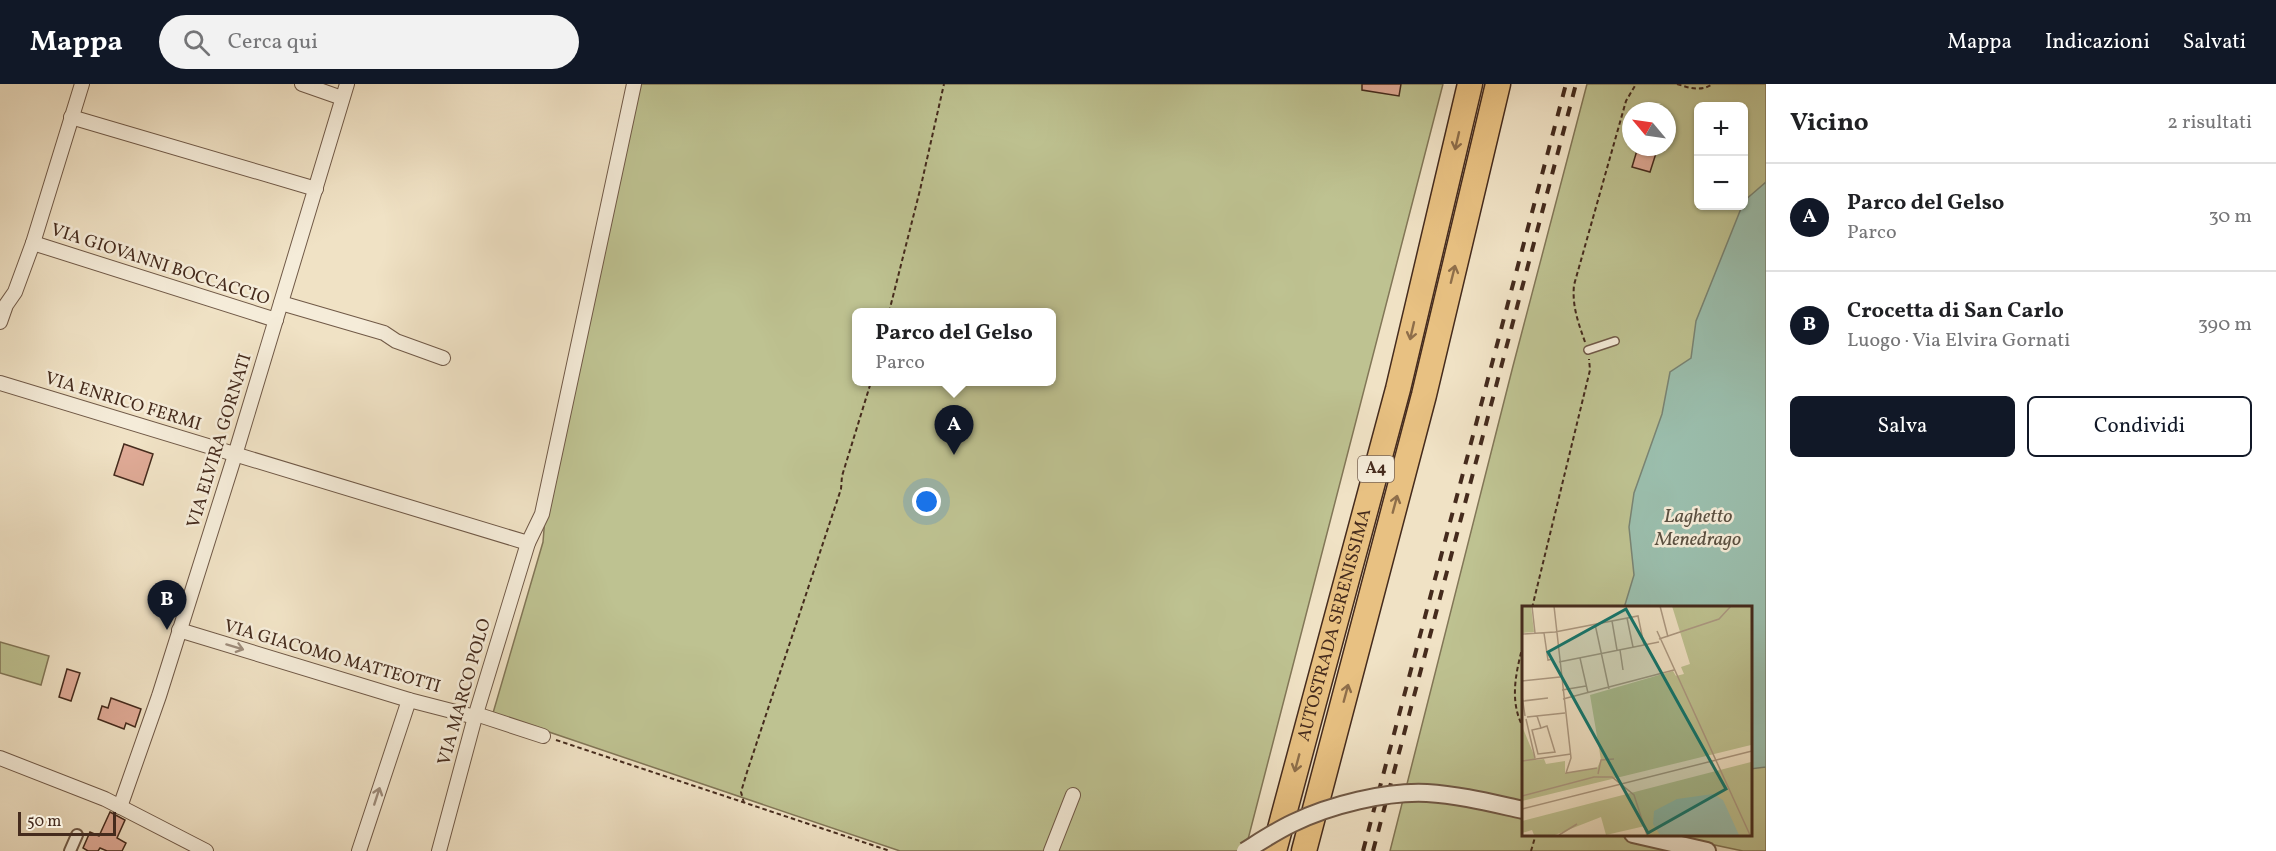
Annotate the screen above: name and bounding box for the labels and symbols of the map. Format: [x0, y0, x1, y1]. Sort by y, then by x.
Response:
north arrow [1622, 102, 1676, 156]
one-way arrow [1450, 131, 1462, 150]
street label: VIA GIOVANNI BOCCACCIO [47, 218, 273, 312]
one-way arrow [1447, 265, 1459, 284]
one-way arrow [1405, 321, 1417, 340]
street label: VIA ELVIRA GORNATI [182, 351, 258, 531]
street label: VIA ENRICO FERMI [42, 366, 204, 438]
pin: A [934, 406, 974, 455]
road number: A4 [1358, 456, 1394, 482]
your location [912, 487, 941, 516]
one-way arrow [1390, 495, 1401, 514]
water label: Laghetto Menedrago [1654, 503, 1741, 554]
street label: AUTOSTRADA SERENISSIMA [1291, 505, 1378, 744]
pin: B [148, 580, 186, 630]
inset map [1522, 606, 1751, 836]
street label: VIA GIACOMO MATTEOTTI [221, 614, 443, 700]
street label: VIA MARCO POLO [432, 616, 498, 768]
one-way arrow [225, 642, 244, 653]
one-way arrow [1340, 684, 1352, 703]
one-way arrow [1291, 753, 1303, 772]
one-way arrow [373, 787, 384, 805]
scale bar [18, 809, 116, 836]

